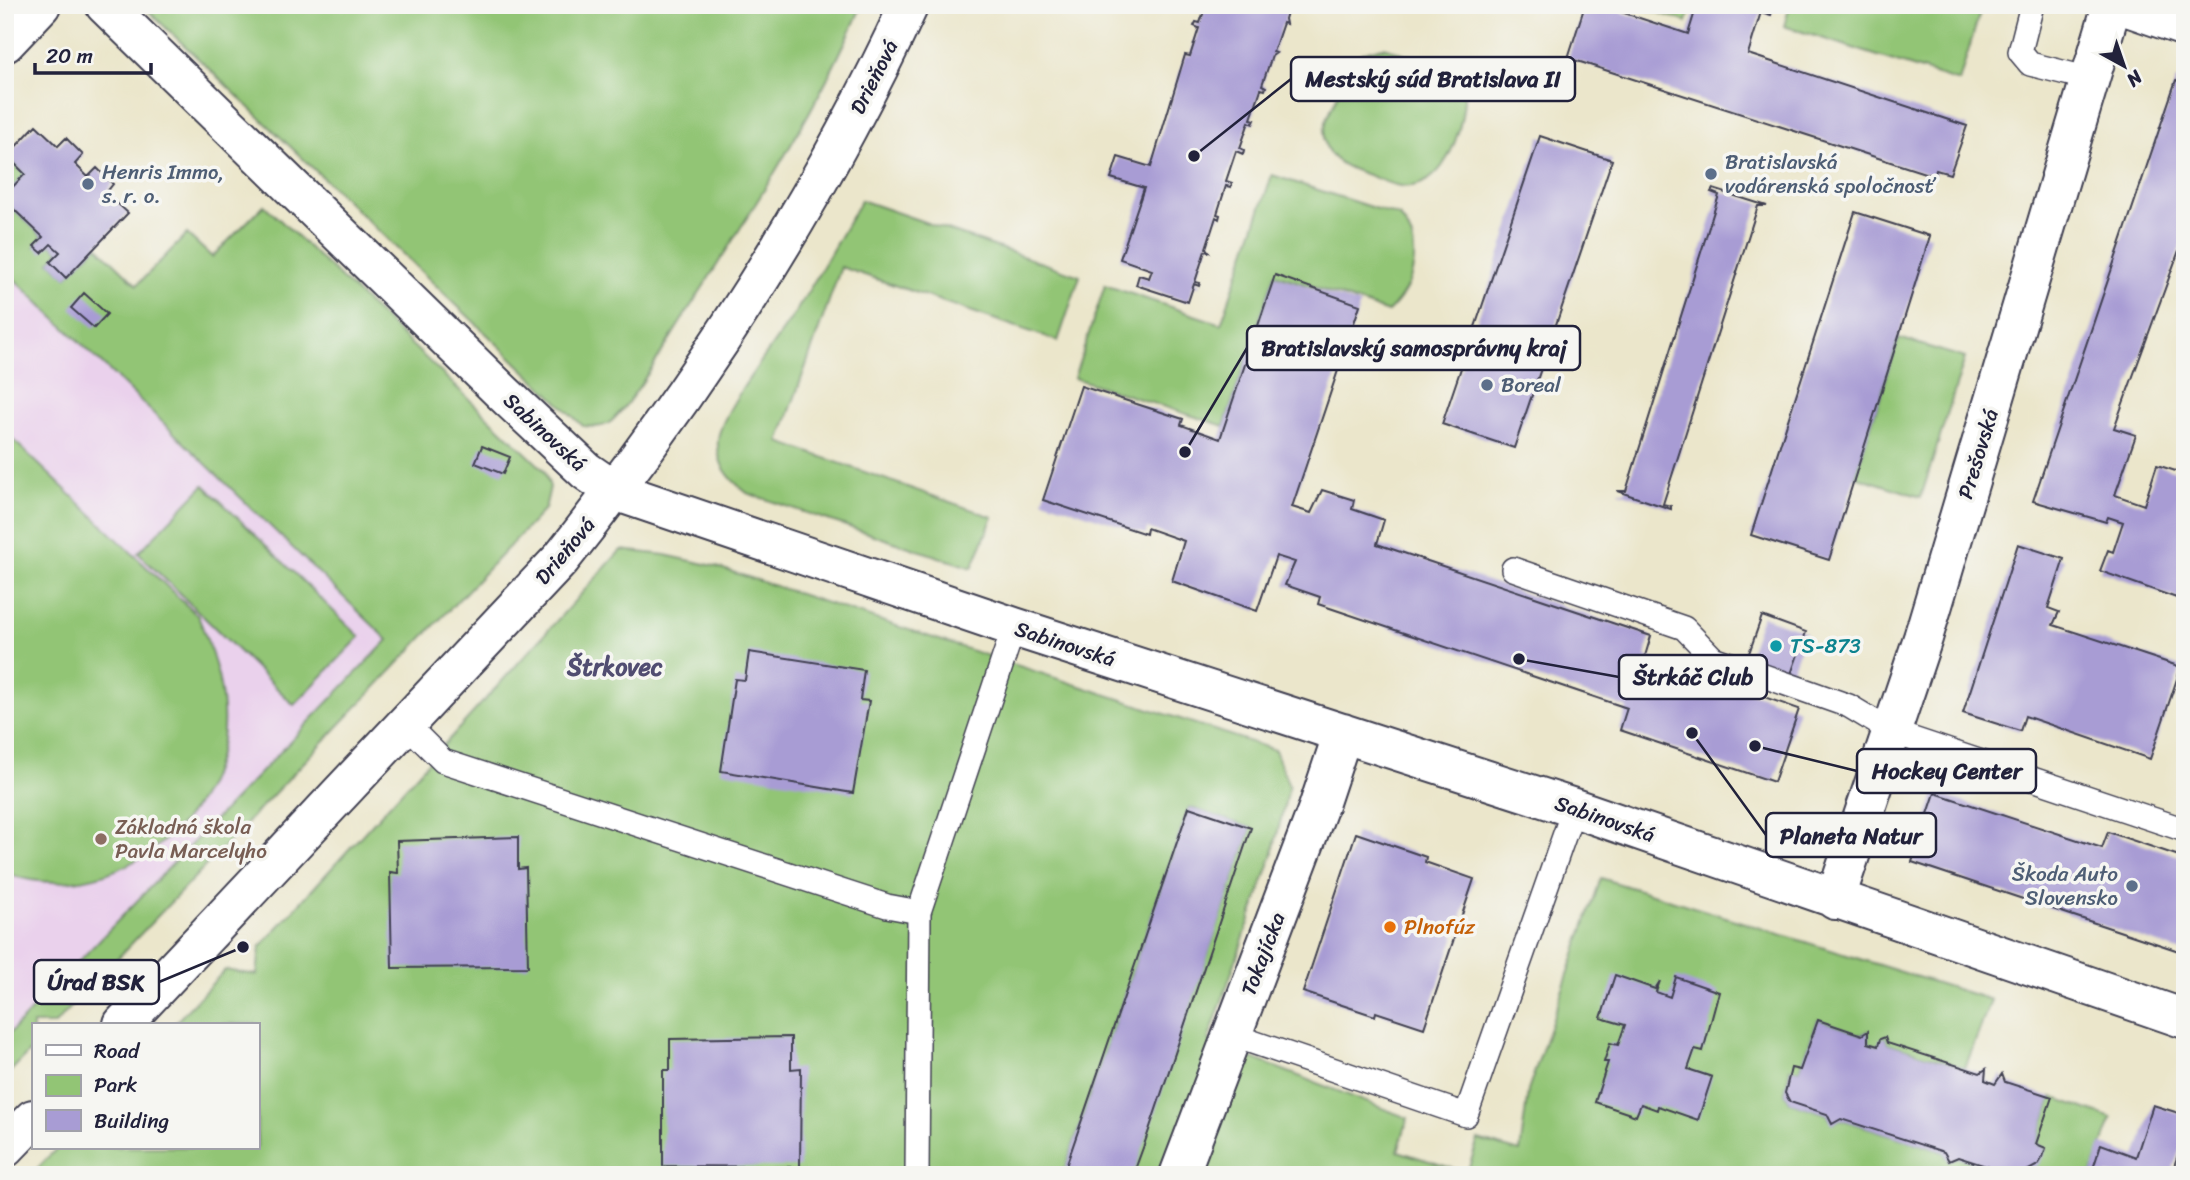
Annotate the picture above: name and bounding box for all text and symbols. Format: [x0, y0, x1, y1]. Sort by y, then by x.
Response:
scale bar [35, 32, 150, 76]
street label: Drieňová [839, 32, 909, 121]
north arrow [2088, 32, 2158, 102]
text: 20 m [46, 37, 93, 75]
callout: Mestský súd Bratislava II [1291, 57, 1575, 101]
text: Mestský súd Bratislava II [1304, 59, 1562, 100]
text: N [2118, 61, 2151, 96]
place label: Bratislavská vodárenská spoločnosť [1725, 143, 1937, 205]
place label: Henris Immo, s. r. o. [101, 153, 224, 215]
marker: Bratislavská vodárenská spoločnosť [1703, 166, 1719, 182]
marker: Henris Immo, s. r. o. [80, 176, 96, 192]
callout: Bratislavský samosprávny kraj [1247, 326, 1580, 370]
text: Bratislavský samosprávny kraj [1261, 328, 1568, 369]
place label: Boreal [1501, 366, 1562, 404]
marker: Boreal [1479, 377, 1495, 393]
street label: Sabinovská [494, 383, 596, 482]
street label: Prešovská [1946, 404, 2010, 504]
street label: Drieňová [525, 508, 605, 594]
street label: Sabinovská [1010, 610, 1121, 678]
place label: TS-873 [1790, 627, 1861, 665]
marker: TS-873 [1768, 638, 1784, 654]
district label: Štrkovec [566, 646, 663, 688]
callout: Štrkáč Club [1619, 655, 1767, 699]
text: Štrkáč Club [1632, 657, 1753, 698]
callout: Hockey Center [1857, 749, 2036, 793]
text: Hockey Center [1871, 751, 2024, 792]
street label: Sabinovská [1550, 784, 1661, 854]
place label: Základná škola Pavla Marcelyho [115, 808, 267, 870]
callout: Planeta Natur [1766, 813, 1936, 857]
text: Planeta Natur [1780, 816, 1925, 857]
marker: Základná škola Pavla Marcelyho [93, 831, 109, 847]
place label: Škoda Auto Slovensko [2012, 855, 2118, 917]
marker: Škoda Auto Slovensko [2124, 878, 2140, 894]
street label: Tokajícka [1230, 906, 1296, 1001]
place label: Plnofúz [1404, 908, 1476, 946]
marker: Plnofúz [1382, 919, 1398, 935]
callout: Úrad BSK [34, 960, 159, 1004]
text: Úrad BSK [47, 962, 146, 1003]
legend [32, 1023, 259, 1148]
text: Road [94, 1032, 141, 1070]
text: Park [94, 1066, 137, 1104]
text: Building [94, 1102, 170, 1140]

